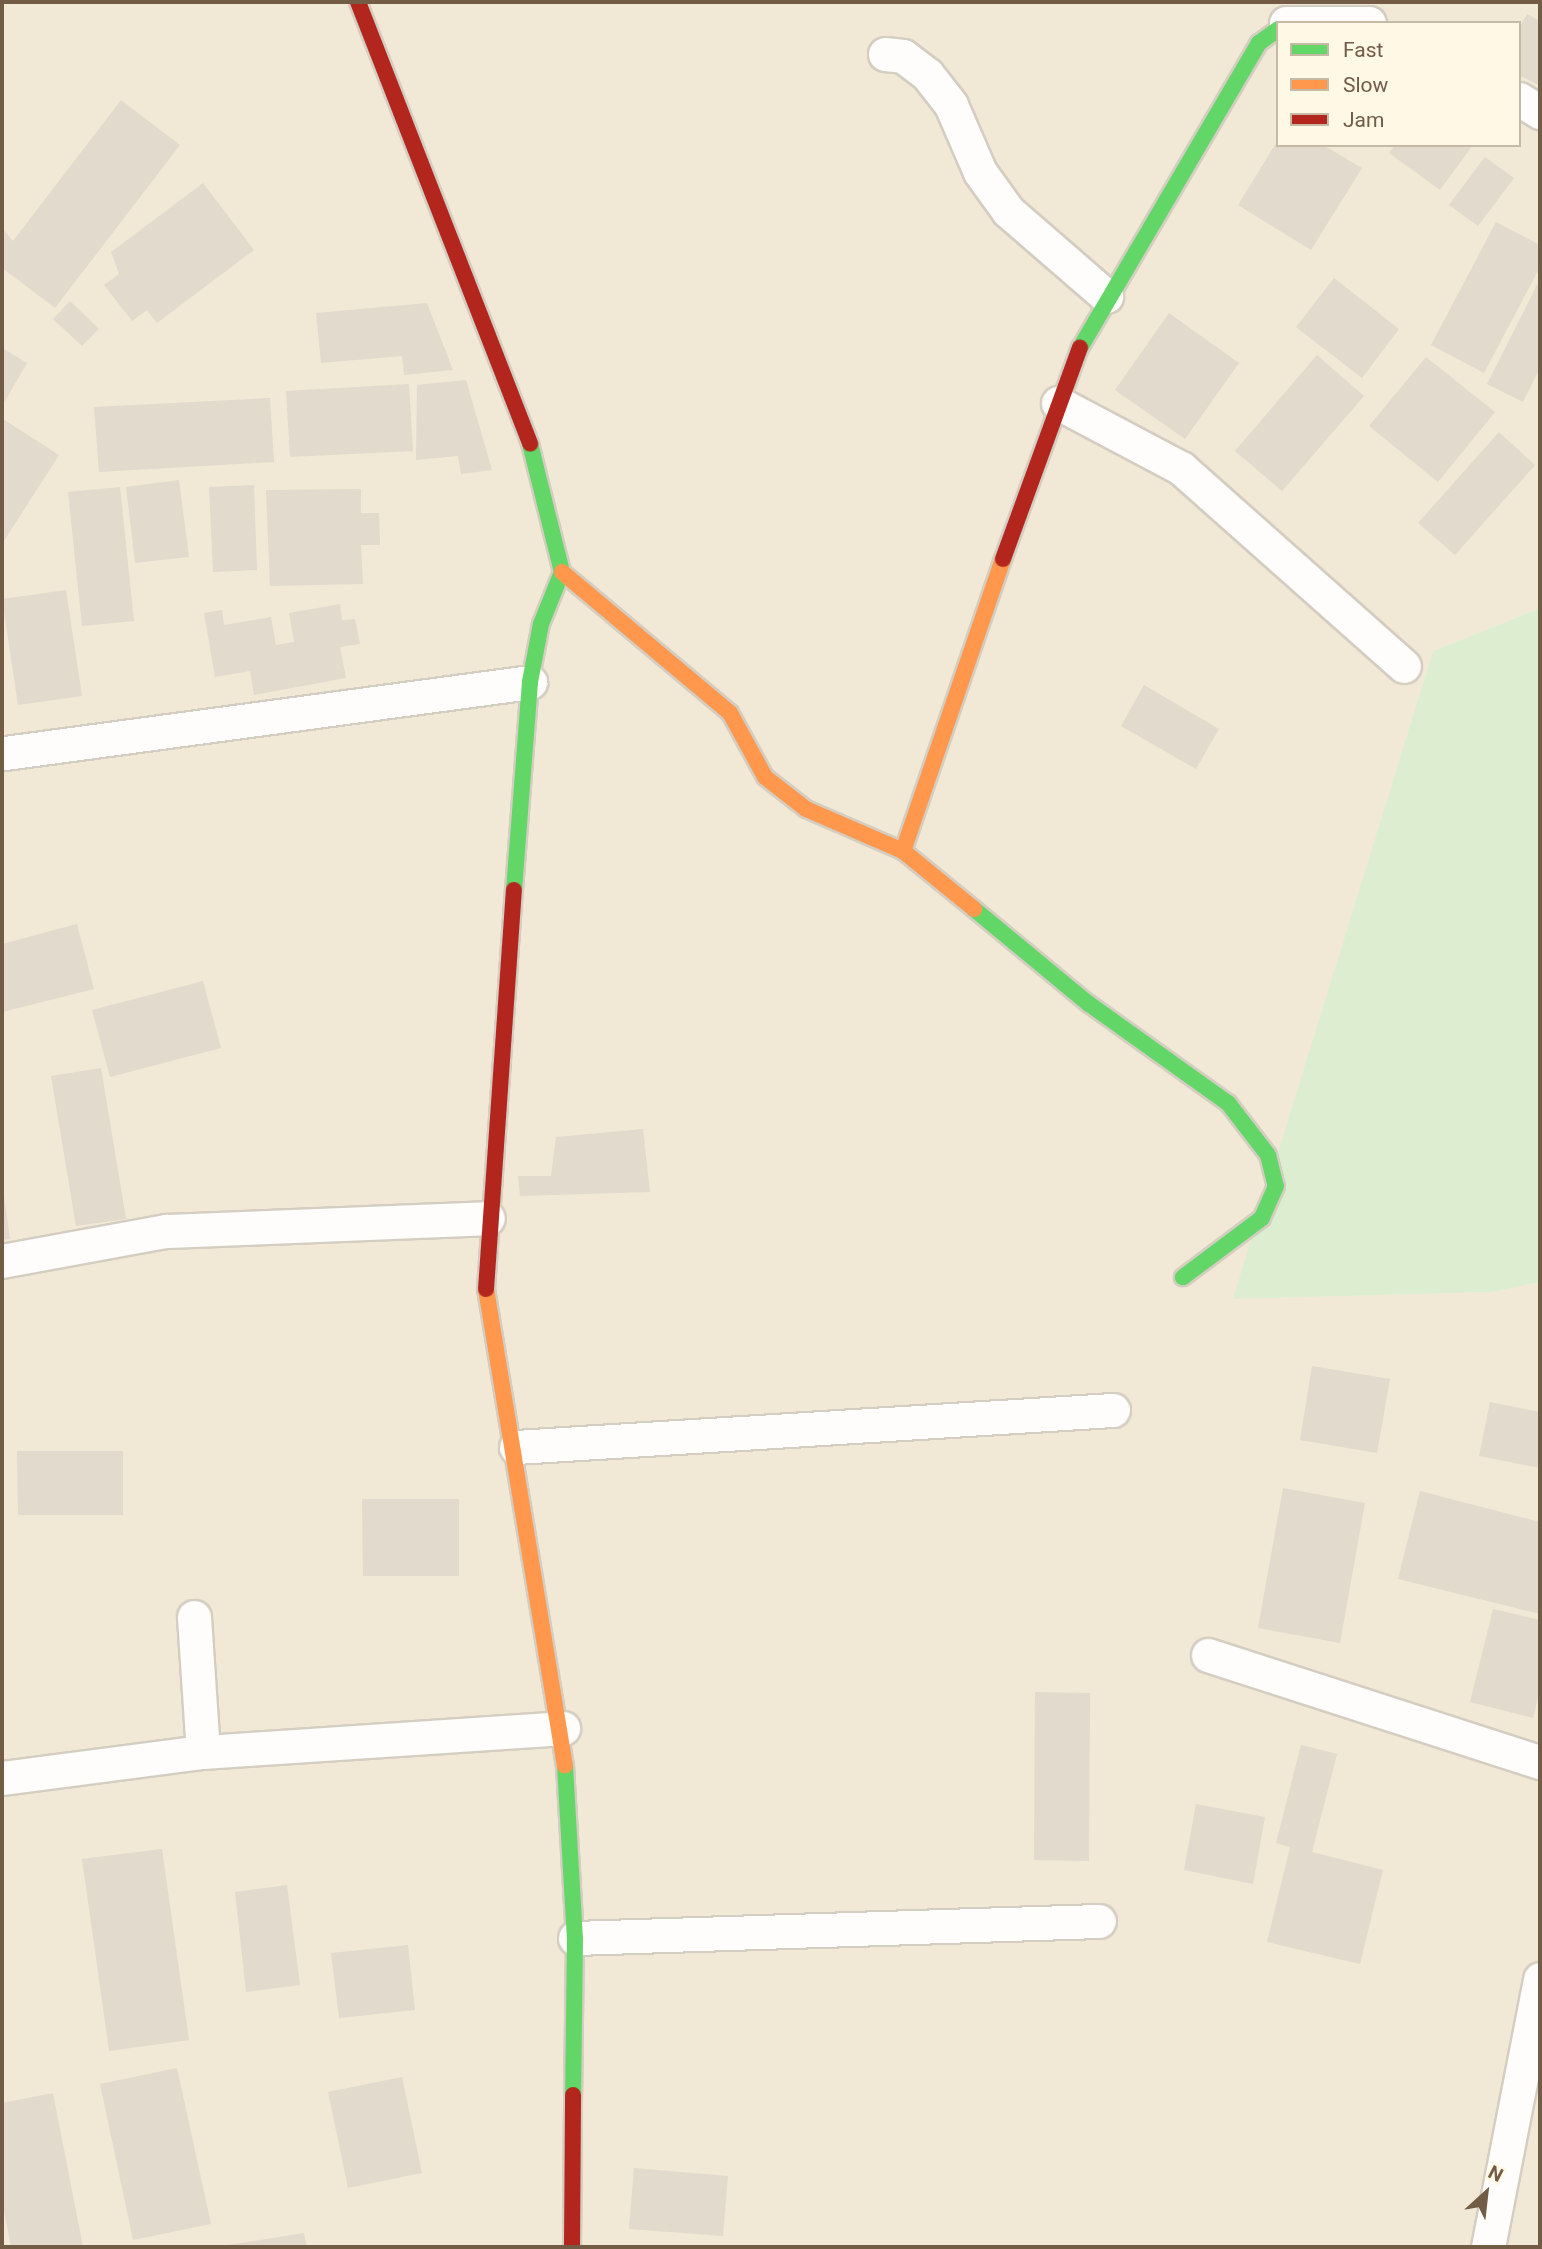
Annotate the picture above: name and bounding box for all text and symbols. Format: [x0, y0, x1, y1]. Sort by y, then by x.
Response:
legend [1276, 21, 1521, 147]
text: Fast [1343, 38, 1383, 62]
text: Slow [1343, 73, 1388, 97]
text: Jam [1343, 108, 1384, 132]
north arrow [1451, 2158, 1521, 2228]
text: N [1485, 2161, 1507, 2187]

